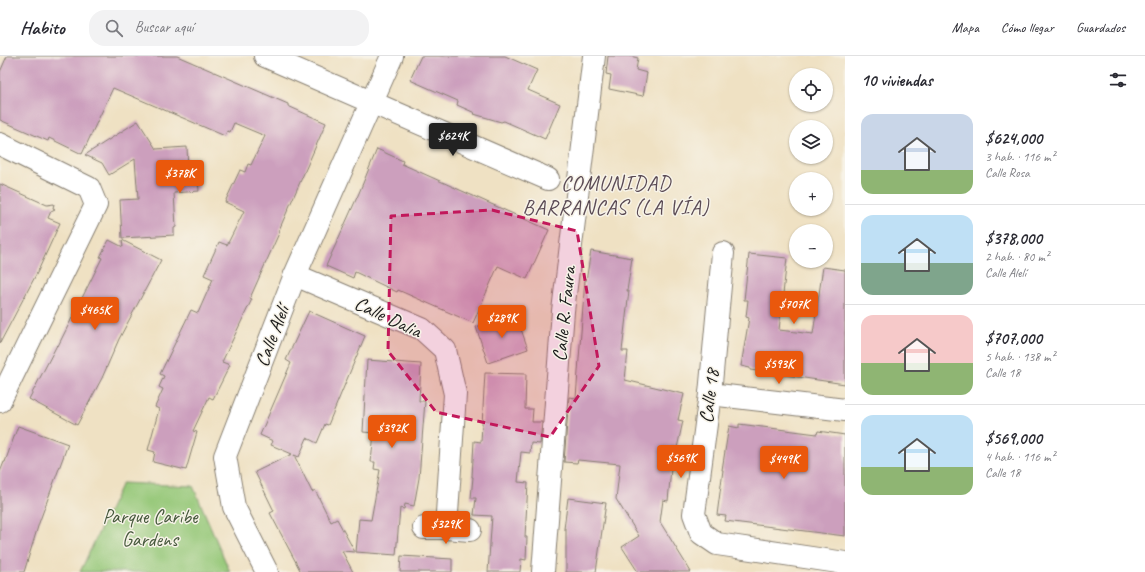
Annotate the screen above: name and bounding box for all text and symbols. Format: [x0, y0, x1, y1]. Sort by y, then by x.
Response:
search box [89, 10, 369, 46]
text: Habito [20, 16, 65, 40]
icon: search [103, 17, 125, 39]
text: Buscar aquí [135, 18, 194, 37]
text: Mapa [952, 19, 979, 36]
text: Cómo llegar [1001, 19, 1054, 36]
text: Guardados [1076, 19, 1125, 36]
map controls [789, 68, 833, 268]
button: locate [789, 68, 833, 112]
icon: filters [1107, 69, 1129, 91]
text: 10 viviendas [861, 70, 932, 91]
button: layers [789, 120, 833, 164]
pin: $624K [425, 123, 481, 157]
text: $624K [438, 128, 468, 144]
text: $624,000 [985, 128, 1042, 149]
icon: home [893, 130, 941, 178]
text: 3 hab. · 116 m² [985, 149, 1055, 165]
pin: $378K [152, 160, 208, 194]
text: $378K [165, 165, 195, 181]
text: Calle Rosa [985, 165, 1030, 181]
district label: COMUNIDAD BARRANCAS (LA VÍA) [523, 170, 709, 220]
button: + [789, 172, 833, 216]
button: − [789, 224, 833, 268]
text: $378,000 [985, 228, 1042, 249]
icon: home [893, 231, 941, 279]
text: 2 hab. · 80 m² [985, 249, 1049, 265]
street label: Calle R. Faura [547, 264, 582, 363]
text: Calle Alelí [985, 265, 1026, 281]
street label: Calle Dalia [350, 291, 427, 344]
pin: $707K [766, 291, 822, 325]
text: $707K [779, 296, 809, 312]
pin: $465K [67, 297, 123, 331]
street label: Calle Alelí [249, 298, 297, 370]
text: $465K [80, 302, 110, 318]
pin: $289K [474, 305, 530, 339]
text: $289K [487, 310, 517, 326]
text: $707,000 [985, 328, 1042, 349]
icon: home [893, 331, 941, 379]
text: 5 hab. · 138 m² [985, 349, 1055, 365]
pin: $593K [751, 351, 807, 385]
text: $593K [764, 356, 794, 372]
text: Calle 18 [985, 365, 1020, 381]
street label: Calle 18 [693, 366, 725, 424]
pin: $392K [364, 415, 420, 449]
text: $392K [377, 420, 407, 436]
text: $569,000 [985, 428, 1042, 449]
icon: home [893, 431, 941, 479]
pin: $569K [653, 445, 709, 479]
pin: $449K [756, 446, 812, 480]
text: 4 hab. · 116 m² [985, 449, 1055, 465]
text: $569K [666, 450, 696, 466]
text: $449K [769, 451, 799, 467]
text: Calle 18 [985, 465, 1020, 481]
park label: Parque Caribe Gardens [102, 504, 199, 552]
pin: $329K [418, 511, 474, 545]
text: $329K [431, 516, 461, 532]

